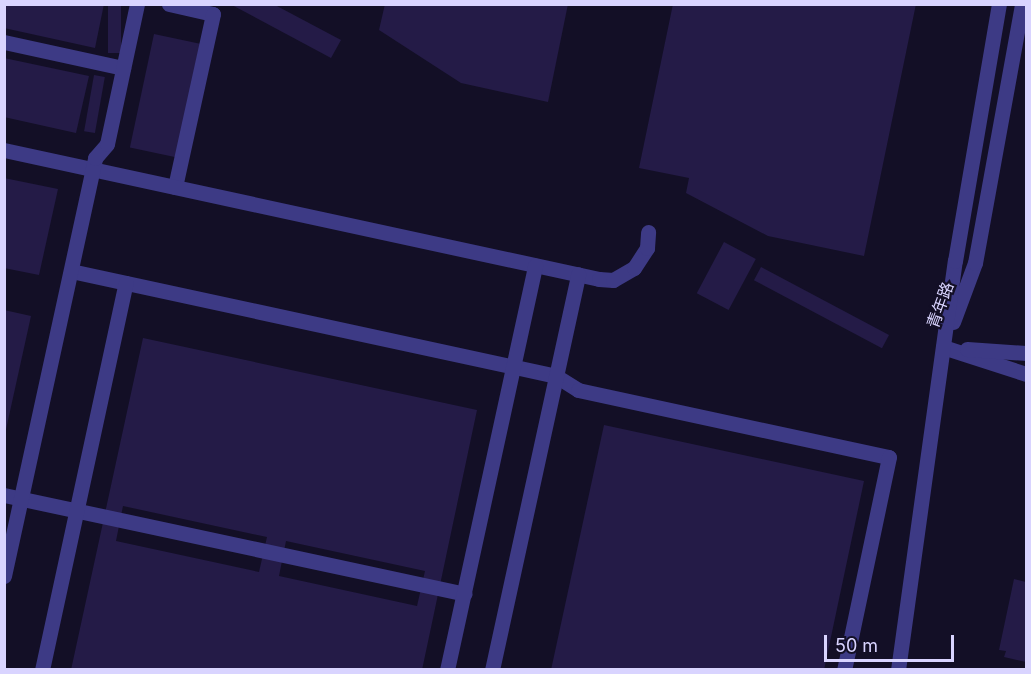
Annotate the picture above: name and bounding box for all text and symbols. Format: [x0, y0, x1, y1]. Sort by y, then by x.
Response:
street label: 青年路 [923, 279, 957, 331]
scale bar [827, 623, 958, 661]
text: 50 m [835, 635, 878, 656]

